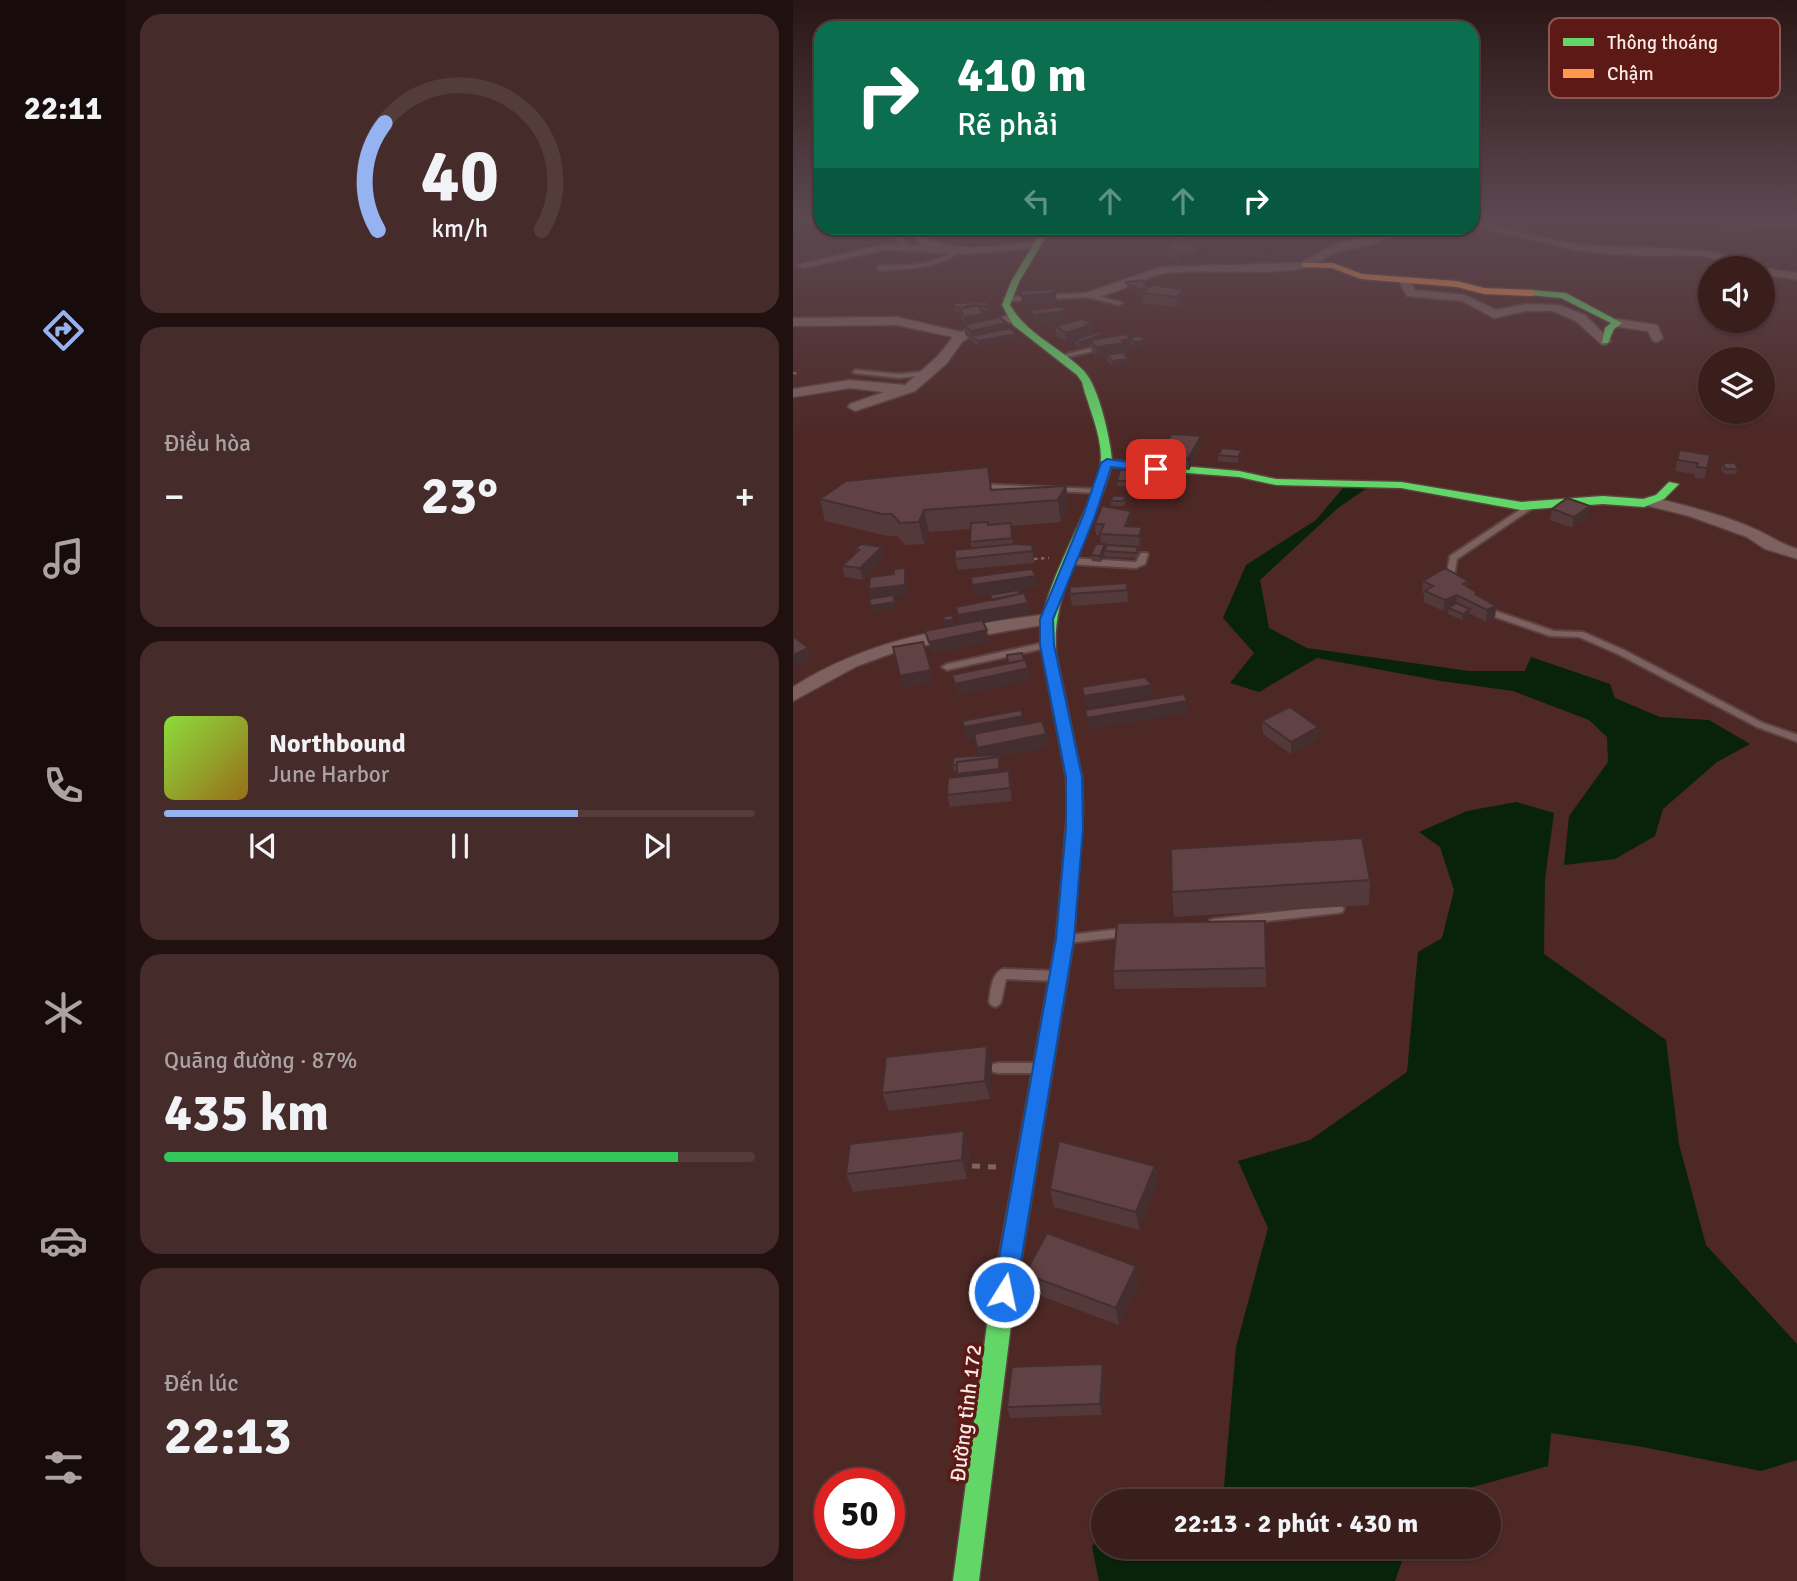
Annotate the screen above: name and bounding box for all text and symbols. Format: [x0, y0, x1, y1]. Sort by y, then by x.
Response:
legend [1549, 18, 1780, 98]
text: Thông thoáng [1607, 31, 1718, 55]
text: 410 m [957, 45, 1087, 105]
icon: right [842, 49, 933, 140]
text: Chậm [1607, 62, 1654, 86]
text: 22:11 [24, 89, 102, 128]
text: Rẽ phải [957, 105, 1058, 144]
text: 40 [420, 132, 499, 221]
icon: left [1018, 182, 1056, 220]
icon: ahead [1091, 182, 1129, 220]
icon: ahead [1164, 182, 1202, 220]
icon: right [1237, 182, 1275, 220]
text: km/h [431, 213, 488, 244]
map controls [1698, 256, 1775, 424]
button: sound [1698, 256, 1775, 333]
icon: directions [39, 306, 88, 355]
button: layers [1698, 347, 1775, 424]
text: Điều hòa [164, 429, 251, 458]
pin [1126, 439, 1186, 499]
icon: arrive [1137, 450, 1175, 488]
text: 23° [421, 464, 498, 528]
text: − [164, 473, 185, 520]
text: + [734, 473, 755, 520]
icon: music [39, 534, 88, 583]
text: Northbound [269, 728, 406, 760]
text: June Harbor [269, 760, 389, 789]
icon: phone [39, 761, 88, 810]
icon: previous [244, 827, 282, 865]
icon: pause [441, 827, 479, 865]
icon: next [638, 827, 676, 865]
icon: climate [39, 988, 88, 1037]
text: Quãng đường · 87% [164, 1046, 357, 1075]
text: 435 km [164, 1081, 329, 1145]
icon: car [39, 1216, 88, 1265]
position arrow [967, 1255, 1041, 1329]
street label: Đường tỉnh 172 [945, 1343, 987, 1483]
text: Đến lúc [164, 1369, 238, 1398]
text: 22:13 [164, 1404, 292, 1468]
icon: filters [39, 1443, 88, 1492]
speed limit sign: 50 [814, 1468, 905, 1559]
text: 22:13 · 2 phút · 430 m [1174, 1508, 1418, 1540]

